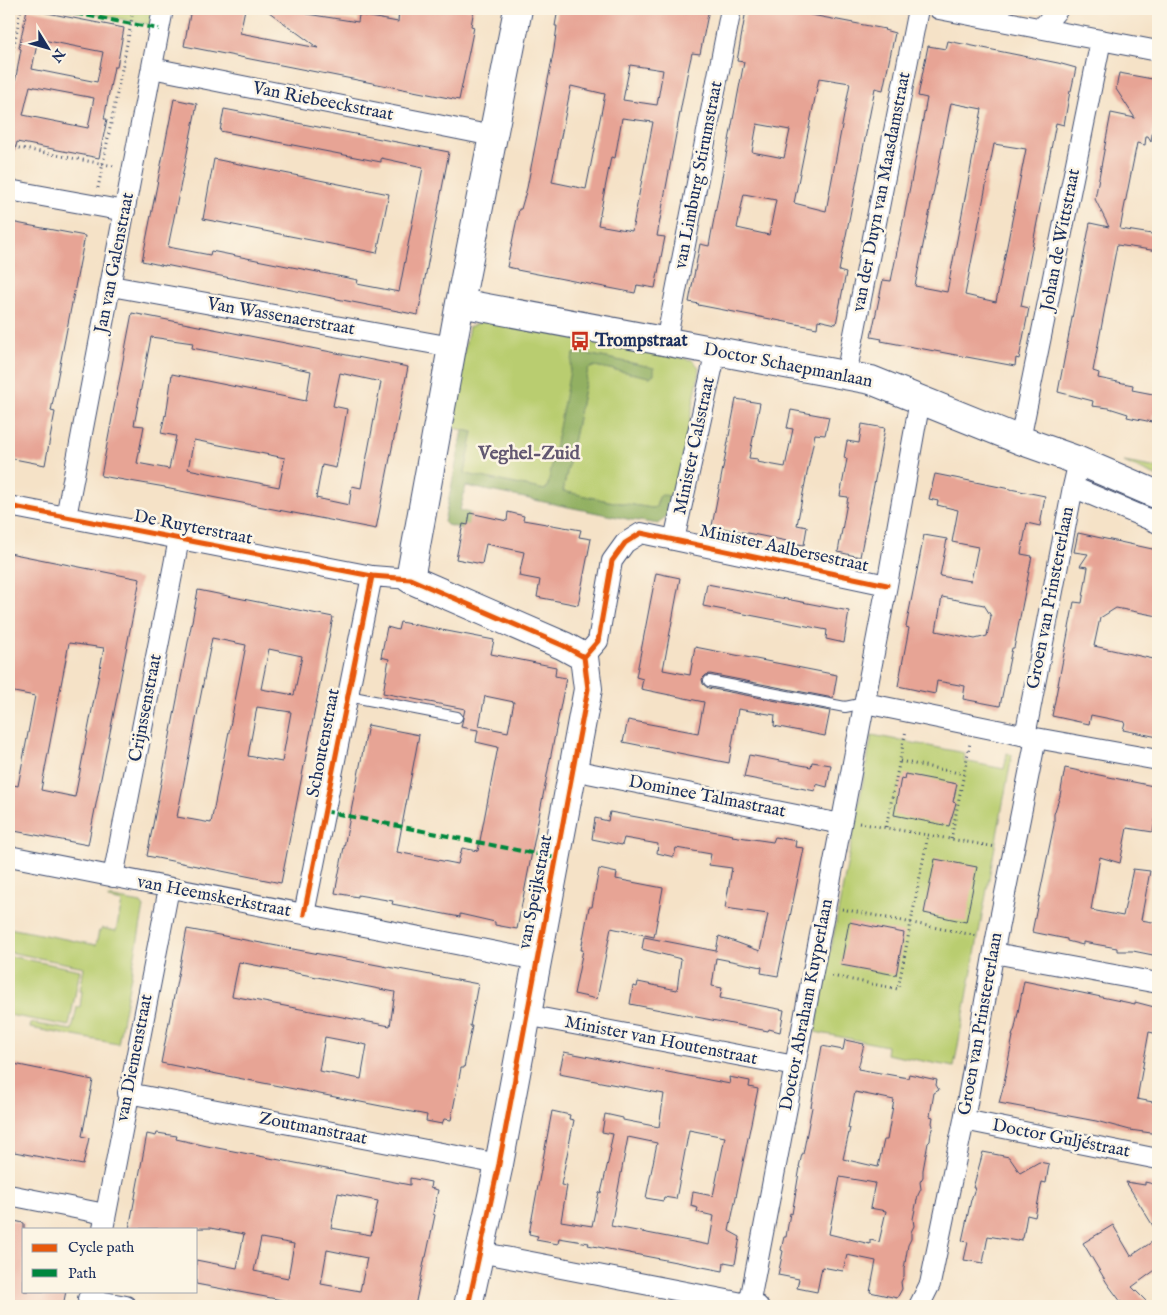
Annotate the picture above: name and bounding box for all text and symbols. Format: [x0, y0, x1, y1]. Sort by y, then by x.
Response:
north arrow [22, 22, 72, 72]
text: N [47, 44, 69, 65]
street label: van der Duyn van Maasdamstraat [847, 70, 917, 314]
street label: Van Riebeeckstraat [250, 77, 395, 127]
street label: van Limburg Stirumstraat [670, 79, 728, 271]
street label: Johan de Wittstraat [1036, 167, 1086, 315]
street label: Jan van Galenstraat [90, 191, 140, 337]
street label: Van Wassenaerstraat [204, 292, 357, 341]
bus stop icon: Trompstraat [569, 330, 591, 352]
place label: Trompstraat [594, 330, 688, 353]
street label: Doctor Schaepmanlaan [701, 338, 875, 394]
street label: Minister Calsstraat [669, 375, 721, 517]
district label: Veghel-Zuid [477, 442, 581, 466]
street label: Groen van Prinstererlaan [1022, 504, 1080, 691]
street label: De Ruyterstraat [132, 505, 254, 551]
street label: Minister Aalbersestraat [697, 520, 871, 578]
street label: Crijnssenstraat [124, 652, 168, 764]
street label: Schoutenstraat [302, 687, 346, 799]
street label: Dominee Talmastraat [626, 770, 788, 824]
street label: van Speijkstraat [514, 833, 558, 951]
street label: van Heemskerkstraat [135, 871, 293, 923]
street label: Doctor Abraham Kuyperlaan [775, 897, 839, 1113]
street label: Groen van Prinstererlaan [954, 930, 1008, 1117]
street label: van Diemenstraat [111, 992, 159, 1124]
street label: Minister van Houtenstraat [563, 1011, 759, 1071]
street label: Zoutmanstraat [257, 1107, 369, 1151]
street label: Doctor Guljéstraat [990, 1114, 1132, 1164]
legend [22, 1228, 198, 1292]
text: Cycle path [68, 1238, 134, 1257]
text: Path [68, 1264, 96, 1283]

